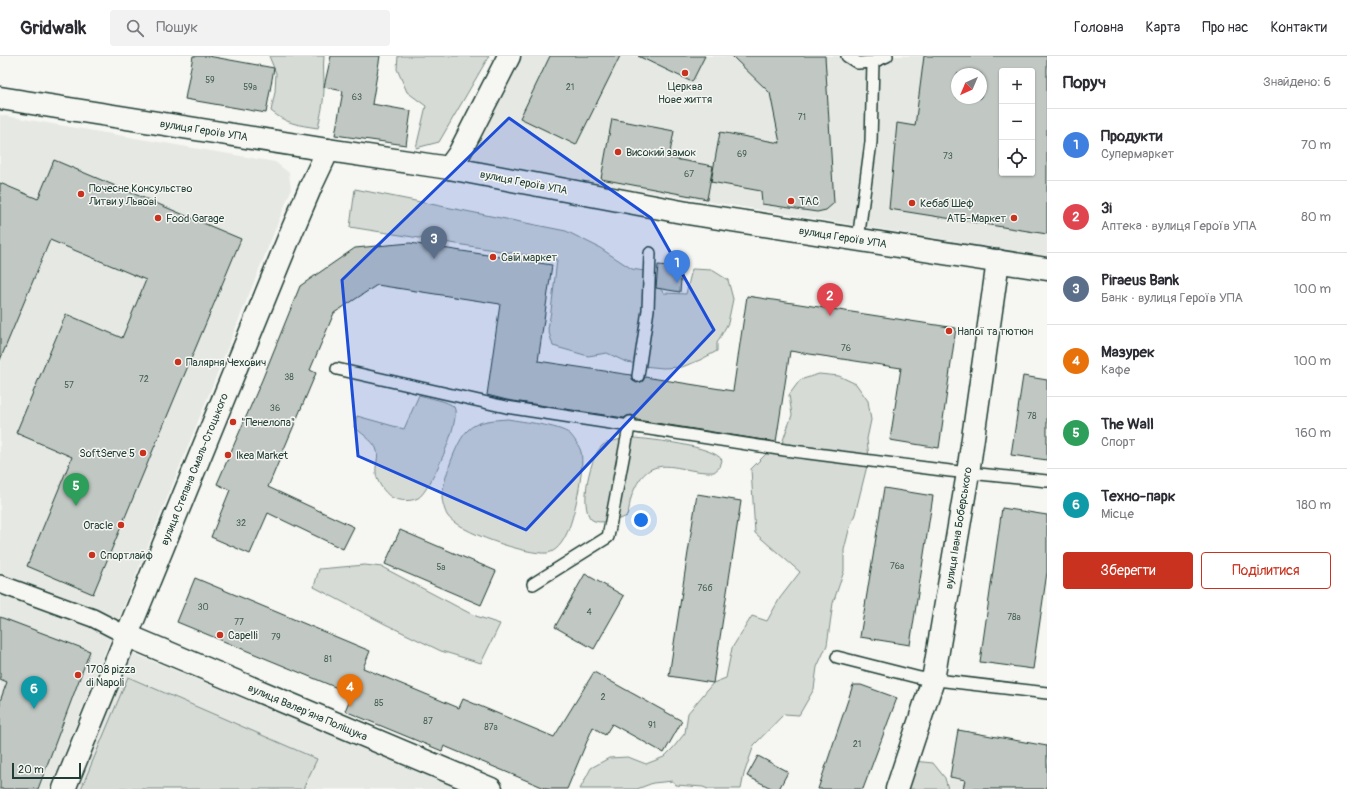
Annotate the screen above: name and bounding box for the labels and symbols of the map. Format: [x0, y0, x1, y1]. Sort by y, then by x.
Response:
marker: Церква Нове життя [680, 68, 690, 78]
north arrow [951, 68, 987, 104]
house number: 59 [205, 75, 215, 86]
place label: Церква Нове життя [658, 80, 712, 106]
house number: 59а [243, 82, 257, 93]
house number: 21 [566, 82, 574, 93]
house number: 63 [352, 92, 362, 103]
house number: 71 [798, 112, 806, 123]
street label: вулиця Героїв УПА [159, 117, 249, 144]
place label: Високий замок [626, 146, 696, 159]
marker: Високий замок [613, 147, 623, 157]
house number: 69 [737, 149, 747, 160]
house number: 73 [943, 151, 953, 162]
street label: вулиця Героїв УПА [479, 168, 569, 197]
house number: 67 [684, 169, 694, 180]
place label: Почесне Консульство Литви у Львові [88, 182, 193, 208]
marker: Почесне Консульство Литви у Львові [76, 189, 86, 199]
place label: ТАС [799, 195, 819, 208]
marker: ТАС [786, 196, 796, 206]
place label: Кебаб Шеф [920, 197, 974, 210]
marker: Кебаб Шеф [907, 198, 917, 208]
place label: Food Garage [166, 212, 225, 225]
place label: АТБ-Маркет [947, 212, 1006, 225]
marker: Food Garage [153, 213, 163, 223]
marker: АТБ-Маркет [1009, 213, 1019, 223]
street label: вулиця Героїв УПА [798, 224, 888, 251]
pin: 3 [421, 226, 447, 259]
pin: 1 [664, 250, 690, 283]
place label: Свій маркет [501, 251, 557, 264]
marker: Свій маркет [488, 252, 498, 262]
pin: 2 [817, 283, 843, 316]
place label: Напої та тютюн [957, 325, 1033, 338]
marker: Напої та тютюн [944, 326, 954, 336]
house number: 76 [841, 343, 851, 354]
place label: Палярня Чехович [186, 356, 266, 369]
marker: Палярня Чехович [173, 357, 183, 367]
house number: 38 [284, 372, 294, 383]
house number: 72 [139, 374, 149, 385]
house number: 57 [64, 380, 74, 391]
street label: вулиця Степана Смаль-Стоцького [158, 391, 231, 547]
house number: 36 [270, 403, 280, 414]
house number: 78 [1027, 411, 1037, 422]
place label: "Пенелопа" [241, 416, 295, 429]
marker: "Пенелопа" [228, 417, 238, 427]
place label: SoftServe 5 [79, 447, 135, 460]
marker: SoftServe 5 [138, 448, 148, 458]
place label: Ikea Market [236, 449, 289, 462]
marker: Ikea Market [223, 450, 233, 460]
street label: вулиця Івана Боберського [942, 466, 975, 590]
pin: 5 [63, 473, 89, 506]
your location [631, 510, 651, 530]
house number: 32 [236, 518, 246, 529]
place label: Oracle [83, 519, 114, 532]
marker: Oracle [116, 520, 126, 530]
place label: Спортлайф [100, 549, 153, 562]
marker: Спортлайф [87, 550, 97, 560]
house number: 76а [890, 561, 904, 572]
house number: 5а [436, 562, 446, 573]
house number: 76б [697, 583, 713, 594]
house number: 30 [197, 602, 209, 613]
house number: 4 [586, 607, 592, 618]
house number: 78а [1007, 612, 1021, 623]
house number: 77 [234, 617, 244, 628]
place label: Capelli [228, 629, 258, 642]
marker: Capelli [215, 630, 225, 640]
house number: 79 [271, 632, 281, 643]
house number: 81 [324, 654, 332, 665]
place label: 1708 pizza di Napoli [86, 663, 135, 689]
marker: 1708 pizza di Napoli [73, 670, 83, 680]
pin: 4 [337, 674, 363, 707]
pin: 6 [21, 676, 47, 709]
street label: вулиця Валерʼяна Поліщука [246, 681, 369, 744]
house number: 2 [600, 692, 606, 703]
house number: 85 [374, 698, 384, 709]
house number: 87 [423, 716, 433, 727]
house number: 91 [648, 720, 656, 731]
house number: 87а [484, 722, 498, 733]
house number: 21 [853, 739, 861, 750]
scale bar [12, 761, 81, 780]

